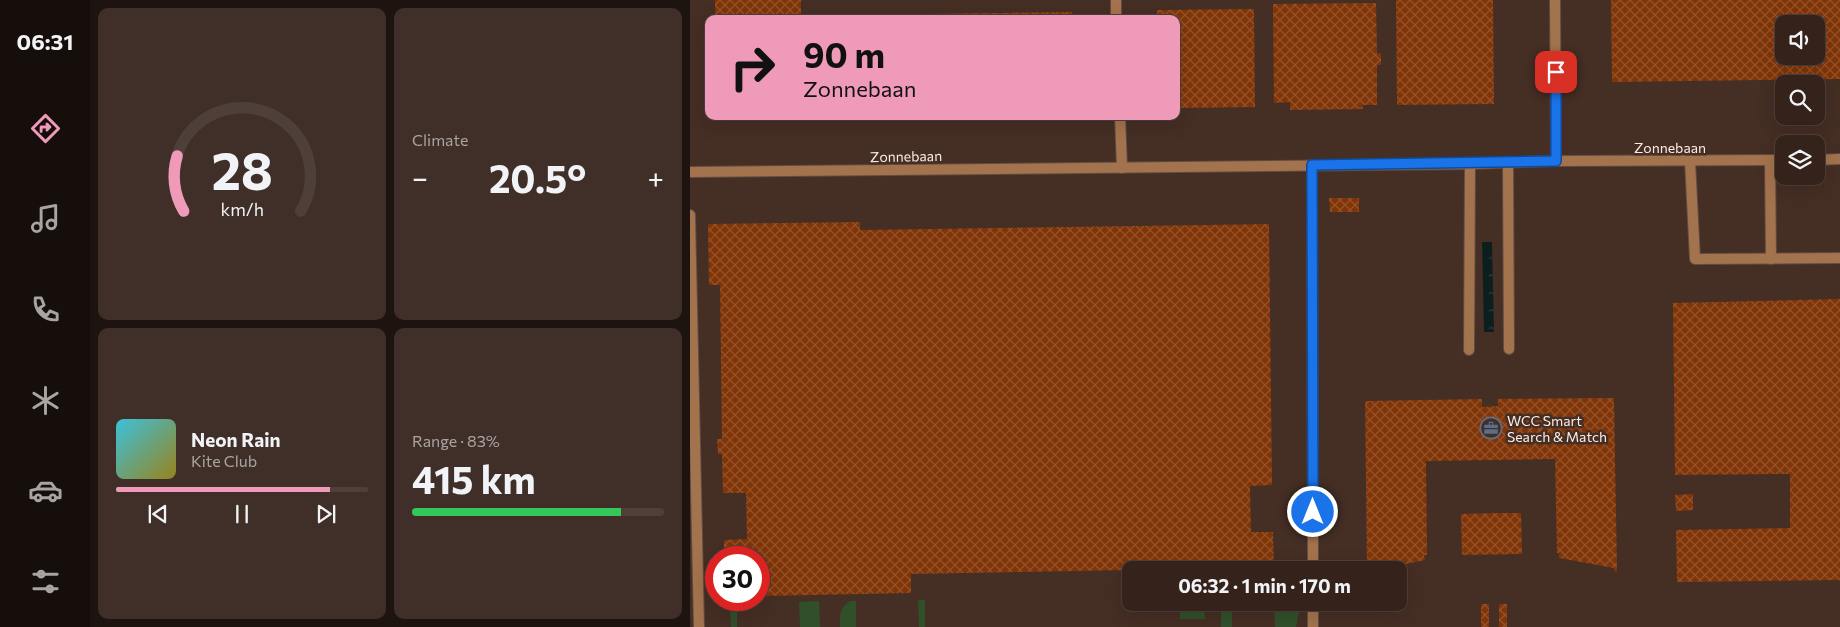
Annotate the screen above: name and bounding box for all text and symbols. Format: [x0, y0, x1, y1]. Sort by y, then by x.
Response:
map controls [1775, 15, 1825, 185]
button: sound [1775, 15, 1825, 65]
text: 06:31 [17, 28, 73, 55]
text: 90 m [803, 32, 885, 75]
icon: right [720, 35, 785, 100]
pin [1535, 51, 1577, 93]
icon: arrive [1542, 58, 1570, 86]
text: Zonnebaan [803, 75, 916, 102]
button: search [1775, 75, 1825, 125]
icon: directions [28, 111, 63, 146]
text: Climate [412, 130, 468, 149]
button: layers [1775, 135, 1825, 185]
text: 28 [211, 137, 273, 201]
street label: Zonnebaan [1634, 139, 1706, 156]
street label: Zonnebaan [870, 147, 942, 165]
text: 20.5° [489, 154, 586, 201]
text: − [412, 160, 428, 194]
text: + [648, 160, 664, 194]
text: km/h [220, 198, 264, 220]
icon: music [28, 201, 63, 236]
icon: phone [28, 292, 63, 327]
icon: climate [28, 383, 63, 418]
place label: WCC Smart Search & Match [1507, 412, 1607, 445]
office icon: WCC Smart Search & Match [1479, 416, 1503, 440]
text: Neon Rain [191, 428, 281, 451]
text: Range · 83% [412, 431, 500, 450]
text: Kite Club [191, 451, 257, 470]
text: 415 km [412, 455, 536, 502]
icon: car [28, 473, 63, 508]
position arrow [1286, 485, 1338, 537]
icon: previous [144, 500, 172, 528]
icon: pause [228, 500, 256, 528]
icon: next [312, 500, 340, 528]
speed limit sign: 30 [705, 546, 770, 611]
icon: filters [28, 564, 63, 599]
text: 06:32 · 1 min · 170 m [1178, 574, 1351, 597]

